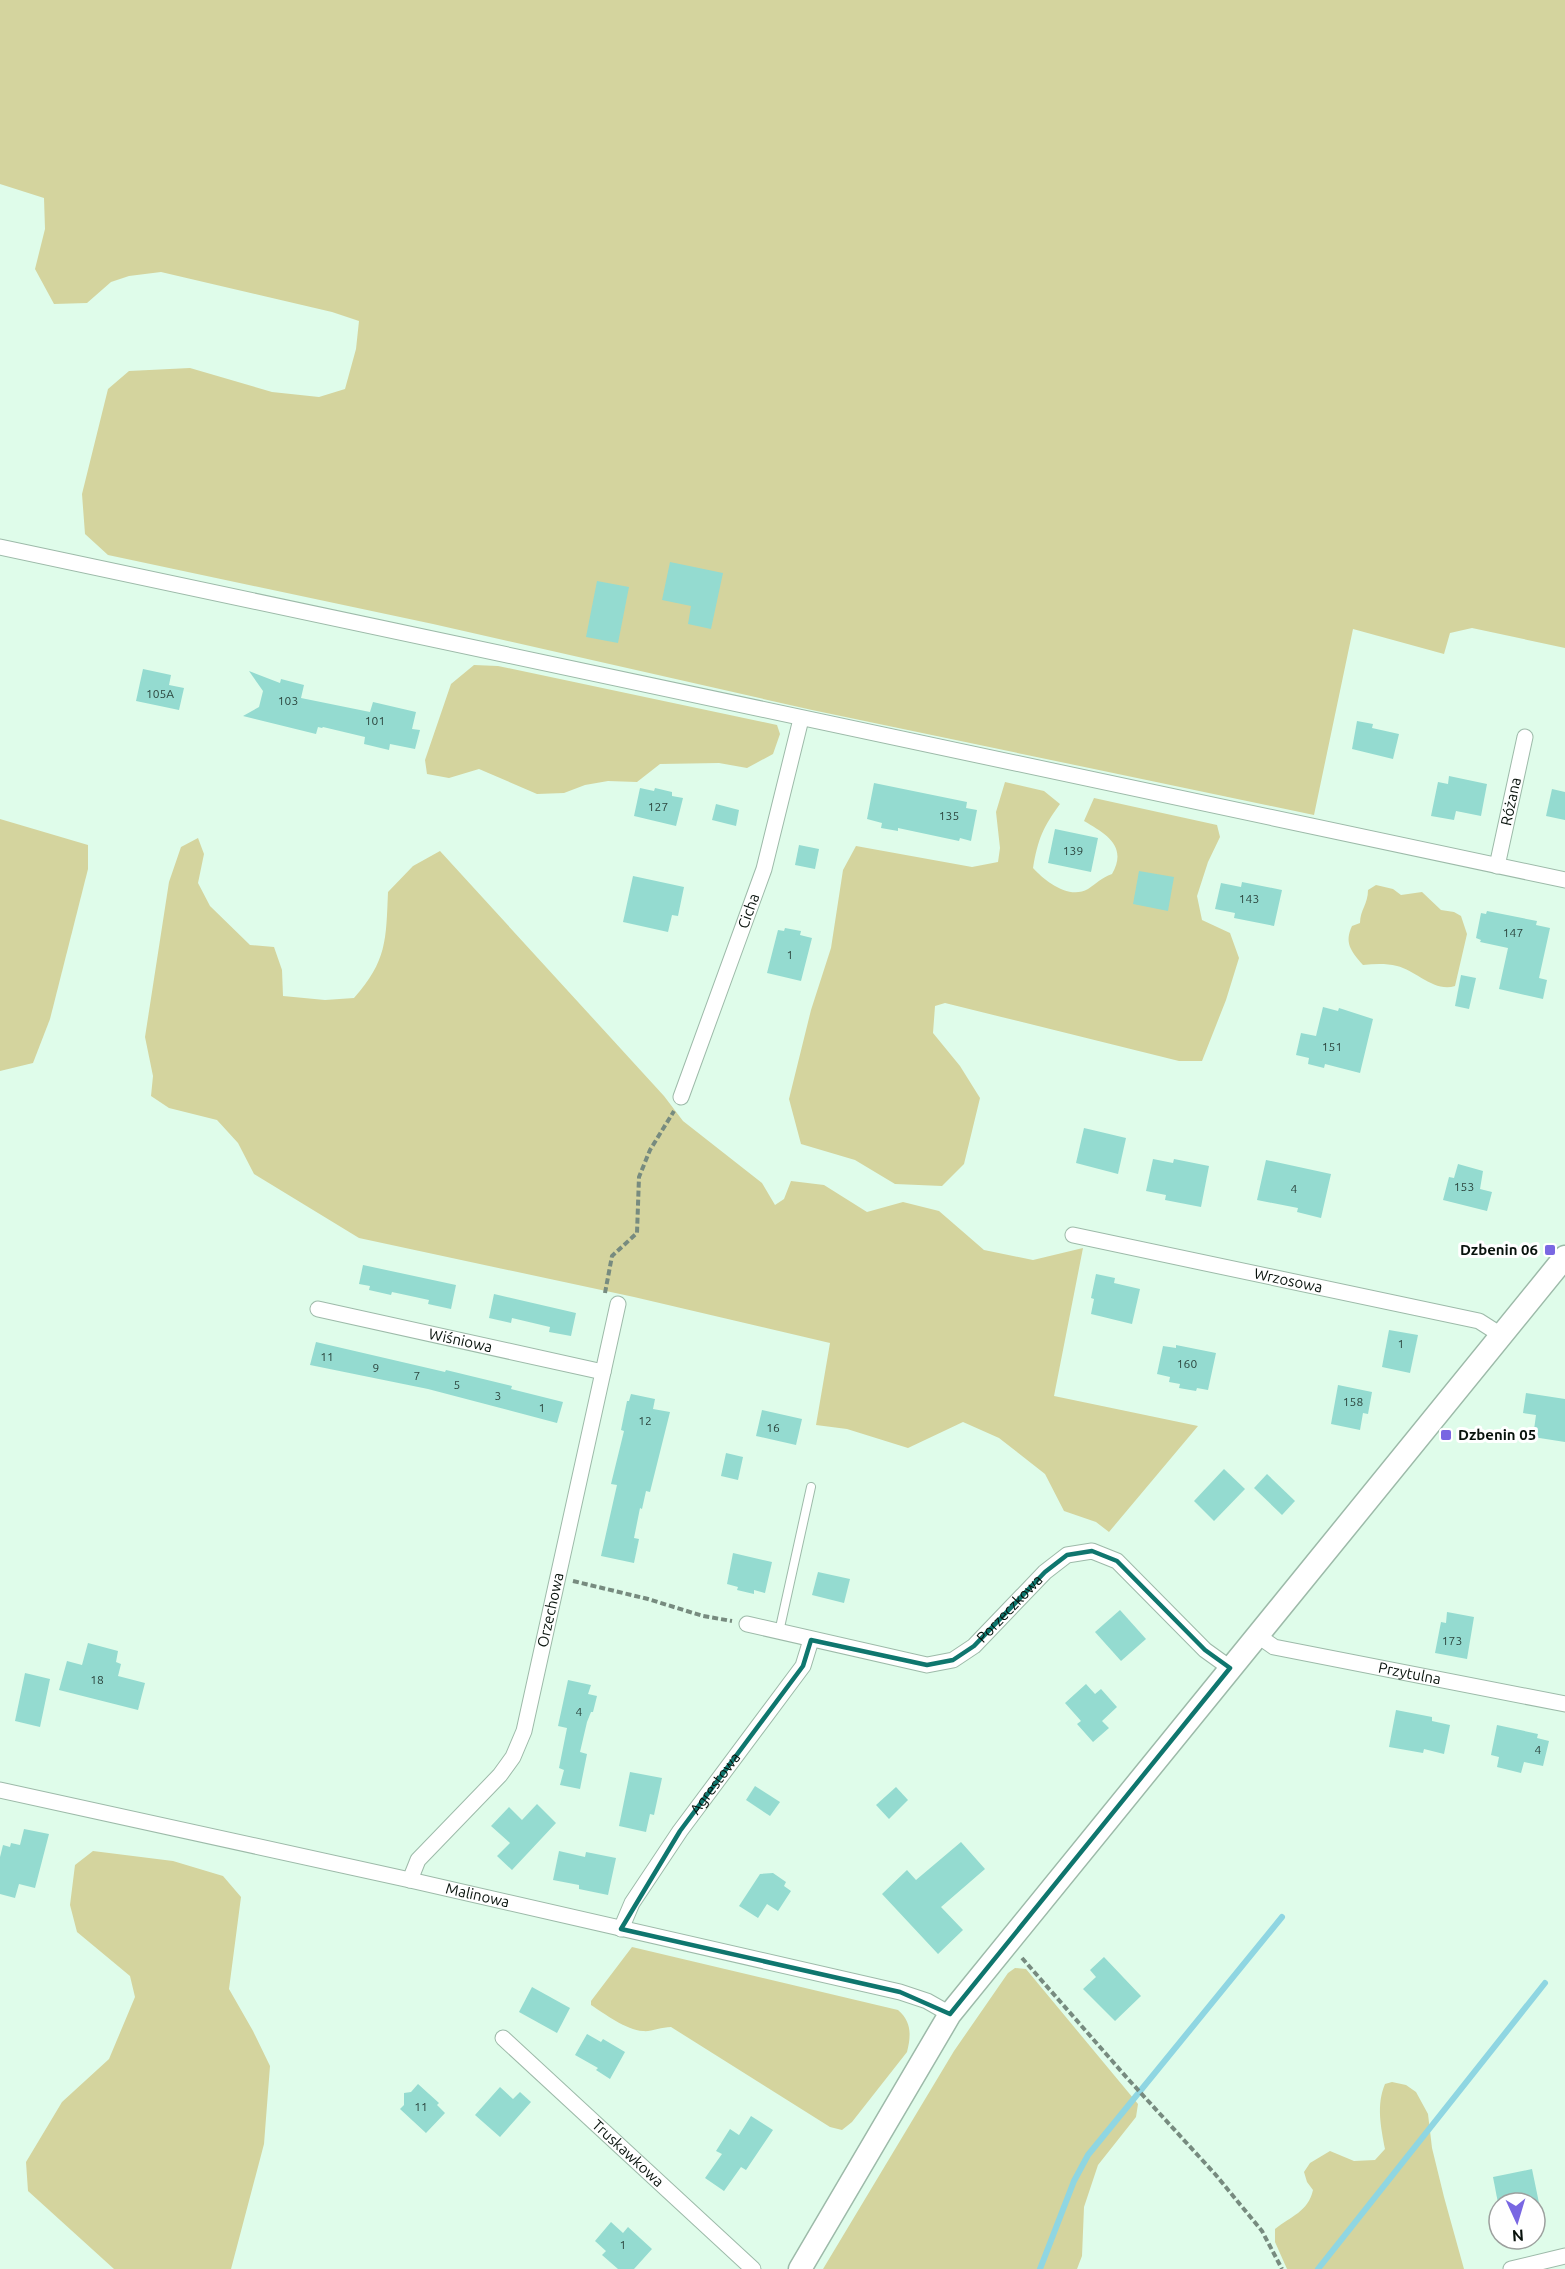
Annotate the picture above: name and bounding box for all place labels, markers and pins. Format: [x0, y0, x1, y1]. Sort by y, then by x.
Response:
place label: Dzbenin 06 [1460, 1241, 1538, 1258]
marker: Dzbenin 06 [1543, 1243, 1557, 1257]
place label: Dzbenin 05 [1458, 1426, 1536, 1443]
marker: Dzbenin 05 [1439, 1428, 1453, 1442]

